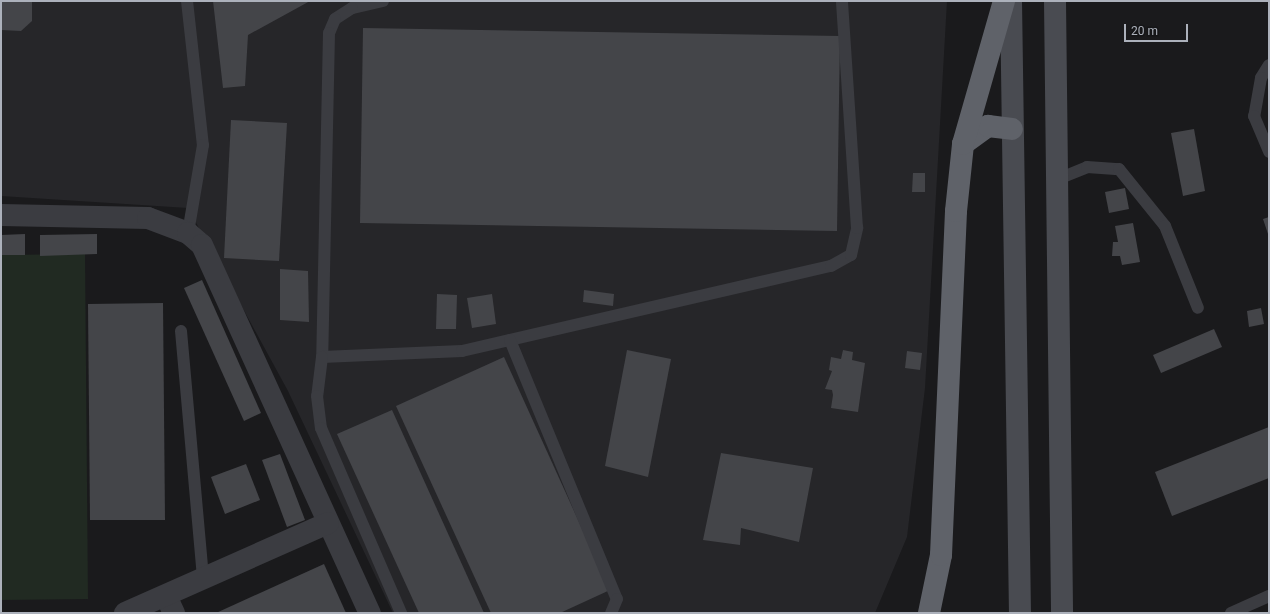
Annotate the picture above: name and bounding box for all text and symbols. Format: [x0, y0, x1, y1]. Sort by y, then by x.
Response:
scale bar [1126, 16, 1190, 42]
text: 20 m [1131, 24, 1158, 38]

